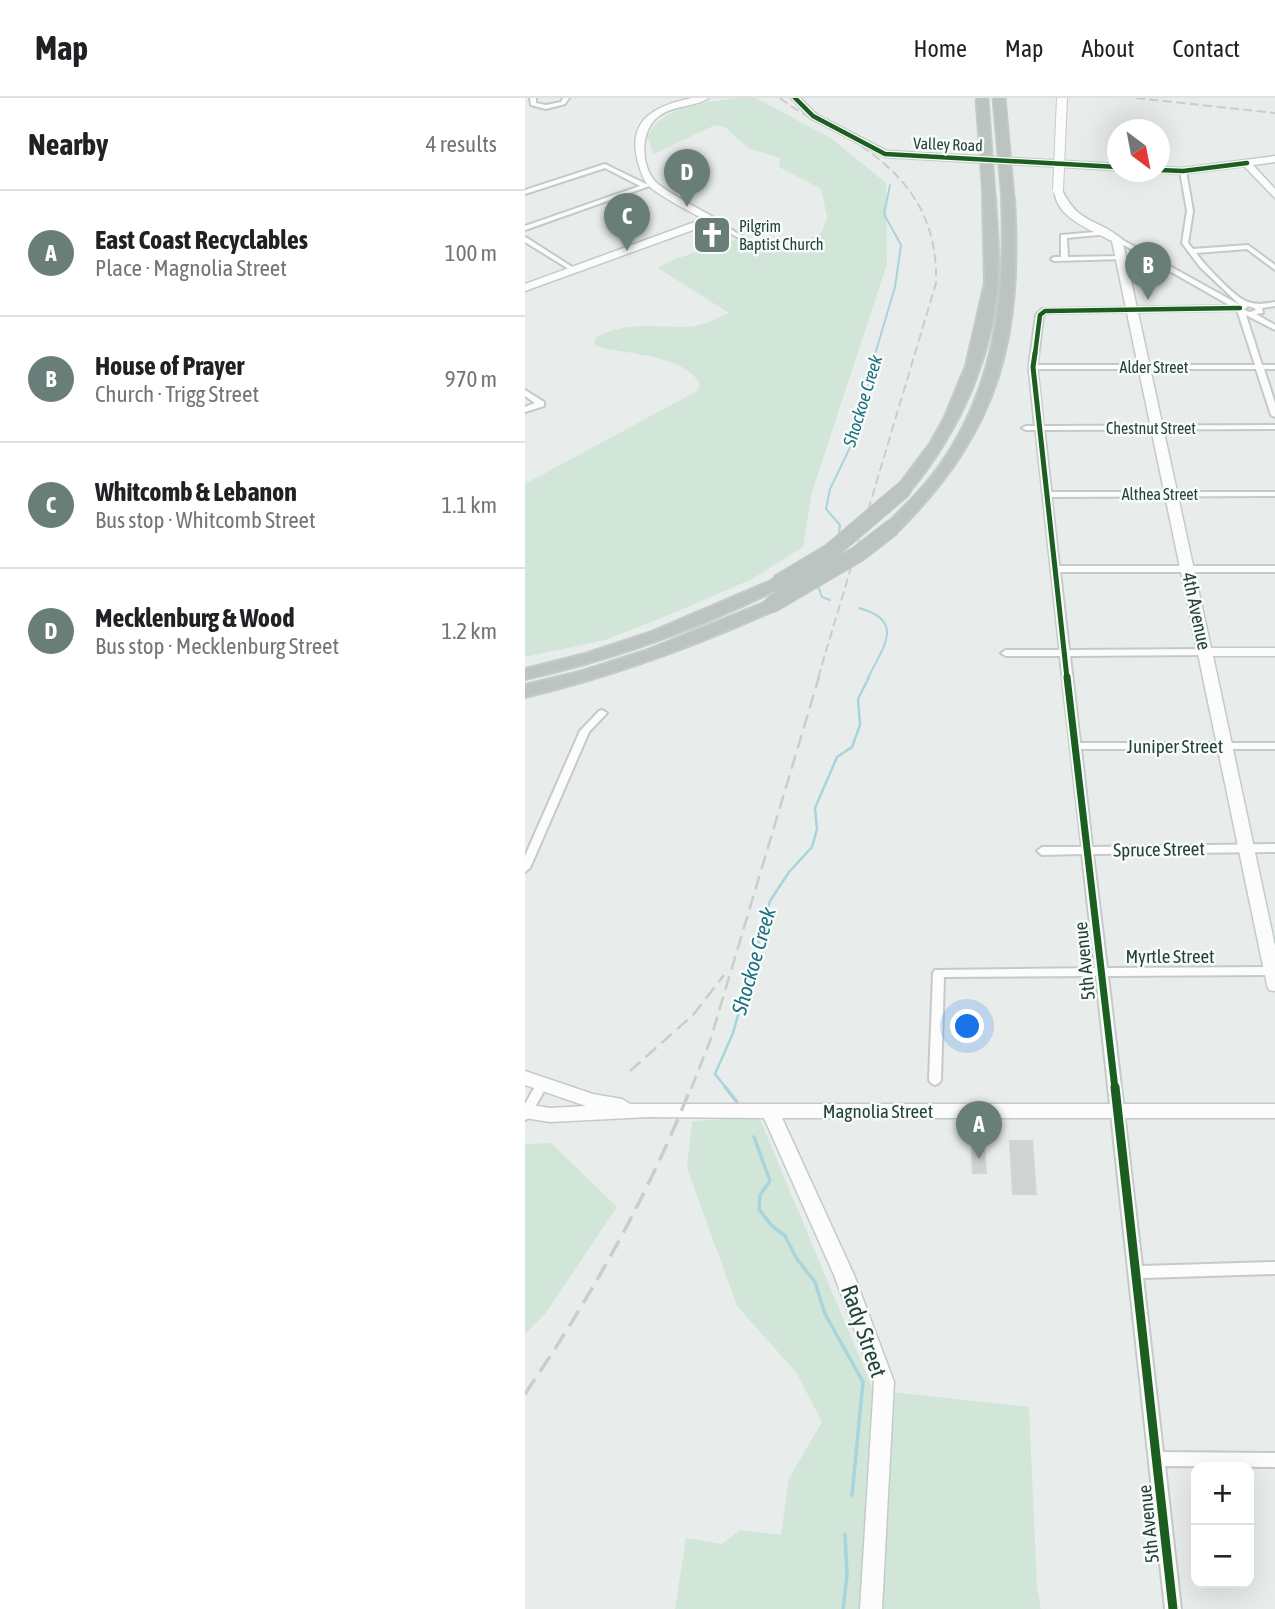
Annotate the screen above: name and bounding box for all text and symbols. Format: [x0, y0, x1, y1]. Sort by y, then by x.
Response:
text: Map [35, 29, 88, 67]
text: Home [913, 35, 967, 62]
text: Map [1005, 35, 1043, 62]
text: About [1081, 35, 1134, 62]
text: Contact [1172, 35, 1240, 62]
north arrow [1107, 119, 1170, 182]
text: Nearby [28, 127, 108, 161]
text: 4 results [426, 131, 497, 157]
street label: Valley Road [913, 134, 983, 155]
pin: D [664, 149, 710, 207]
pin: C [604, 193, 650, 251]
church icon: Pilgrim Baptist Church [691, 214, 733, 256]
place label: Pilgrim Baptist Church [739, 217, 823, 254]
text: East Coast Recyclables [95, 225, 308, 255]
text: A [45, 240, 57, 266]
text: 100 m [445, 240, 497, 266]
pin: B [1125, 242, 1171, 300]
text: Place · Magnolia Street [95, 255, 287, 281]
text: House of Prayer [95, 351, 244, 381]
water label: Shockoe Creek [838, 351, 887, 450]
street label: Alder Street [1120, 358, 1189, 376]
text: B [46, 366, 56, 392]
text: 970 m [445, 366, 497, 392]
text: Church · Trigg Street [95, 381, 259, 407]
street label: Chestnut Street [1106, 419, 1196, 437]
text: Whitcomb & Lebanon [95, 477, 297, 507]
street label: Althea Street [1122, 485, 1199, 503]
text: C [46, 492, 56, 518]
text: 1.1 km [441, 492, 497, 518]
text: Bus stop · Whitcomb Street [95, 507, 316, 533]
street label: 4th Avenue [1178, 570, 1216, 652]
text: Mecklenburg & Wood [95, 603, 295, 633]
text: D [45, 618, 57, 644]
text: 1.2 km [441, 618, 497, 644]
text: Bus stop · Mecklenburg Street [95, 633, 339, 659]
street label: Juniper Street [1127, 735, 1223, 757]
street label: Spruce Street [1113, 837, 1205, 861]
water label: Shockoe Creek [726, 904, 780, 1018]
street label: 5th Avenue [1069, 921, 1099, 1001]
street label: Myrtle Street [1125, 945, 1215, 967]
your location [950, 1009, 984, 1043]
street label: Magnolia Street [823, 1100, 933, 1122]
pin: A [956, 1101, 1002, 1159]
street label: Rady Street [836, 1281, 892, 1381]
map controls [1191, 1462, 1254, 1588]
button: + [1191, 1462, 1254, 1525]
street label: 5th Avenue [1133, 1484, 1163, 1564]
button: − [1191, 1525, 1254, 1588]

